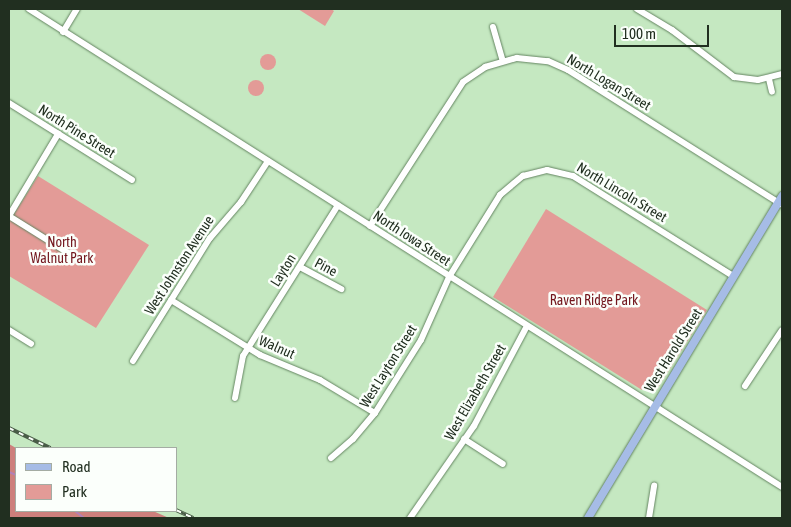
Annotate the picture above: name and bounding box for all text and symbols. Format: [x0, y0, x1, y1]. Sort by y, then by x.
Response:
scale bar [616, 15, 711, 47]
text: 100 m [622, 25, 656, 42]
street label: North Logan Street [564, 50, 654, 114]
street label: North Pine Street [36, 101, 118, 161]
street label: North Lincoln Street [574, 159, 670, 225]
street label: North Iowa Street [370, 207, 454, 269]
street label: West Johnston Avenue [141, 212, 217, 318]
park label: North Walnut Park [31, 234, 93, 266]
street label: Layton [267, 251, 299, 289]
street label: Pine [312, 254, 340, 280]
park label: Raven Ridge Park [550, 292, 638, 308]
street label: West Harold Street [641, 305, 705, 395]
street label: West Layton Street [356, 321, 420, 411]
street label: Walnut [256, 332, 298, 362]
street label: West Elizabeth Street [441, 341, 509, 443]
legend [15, 447, 178, 512]
text: Road [62, 458, 91, 475]
text: Park [62, 483, 87, 500]

